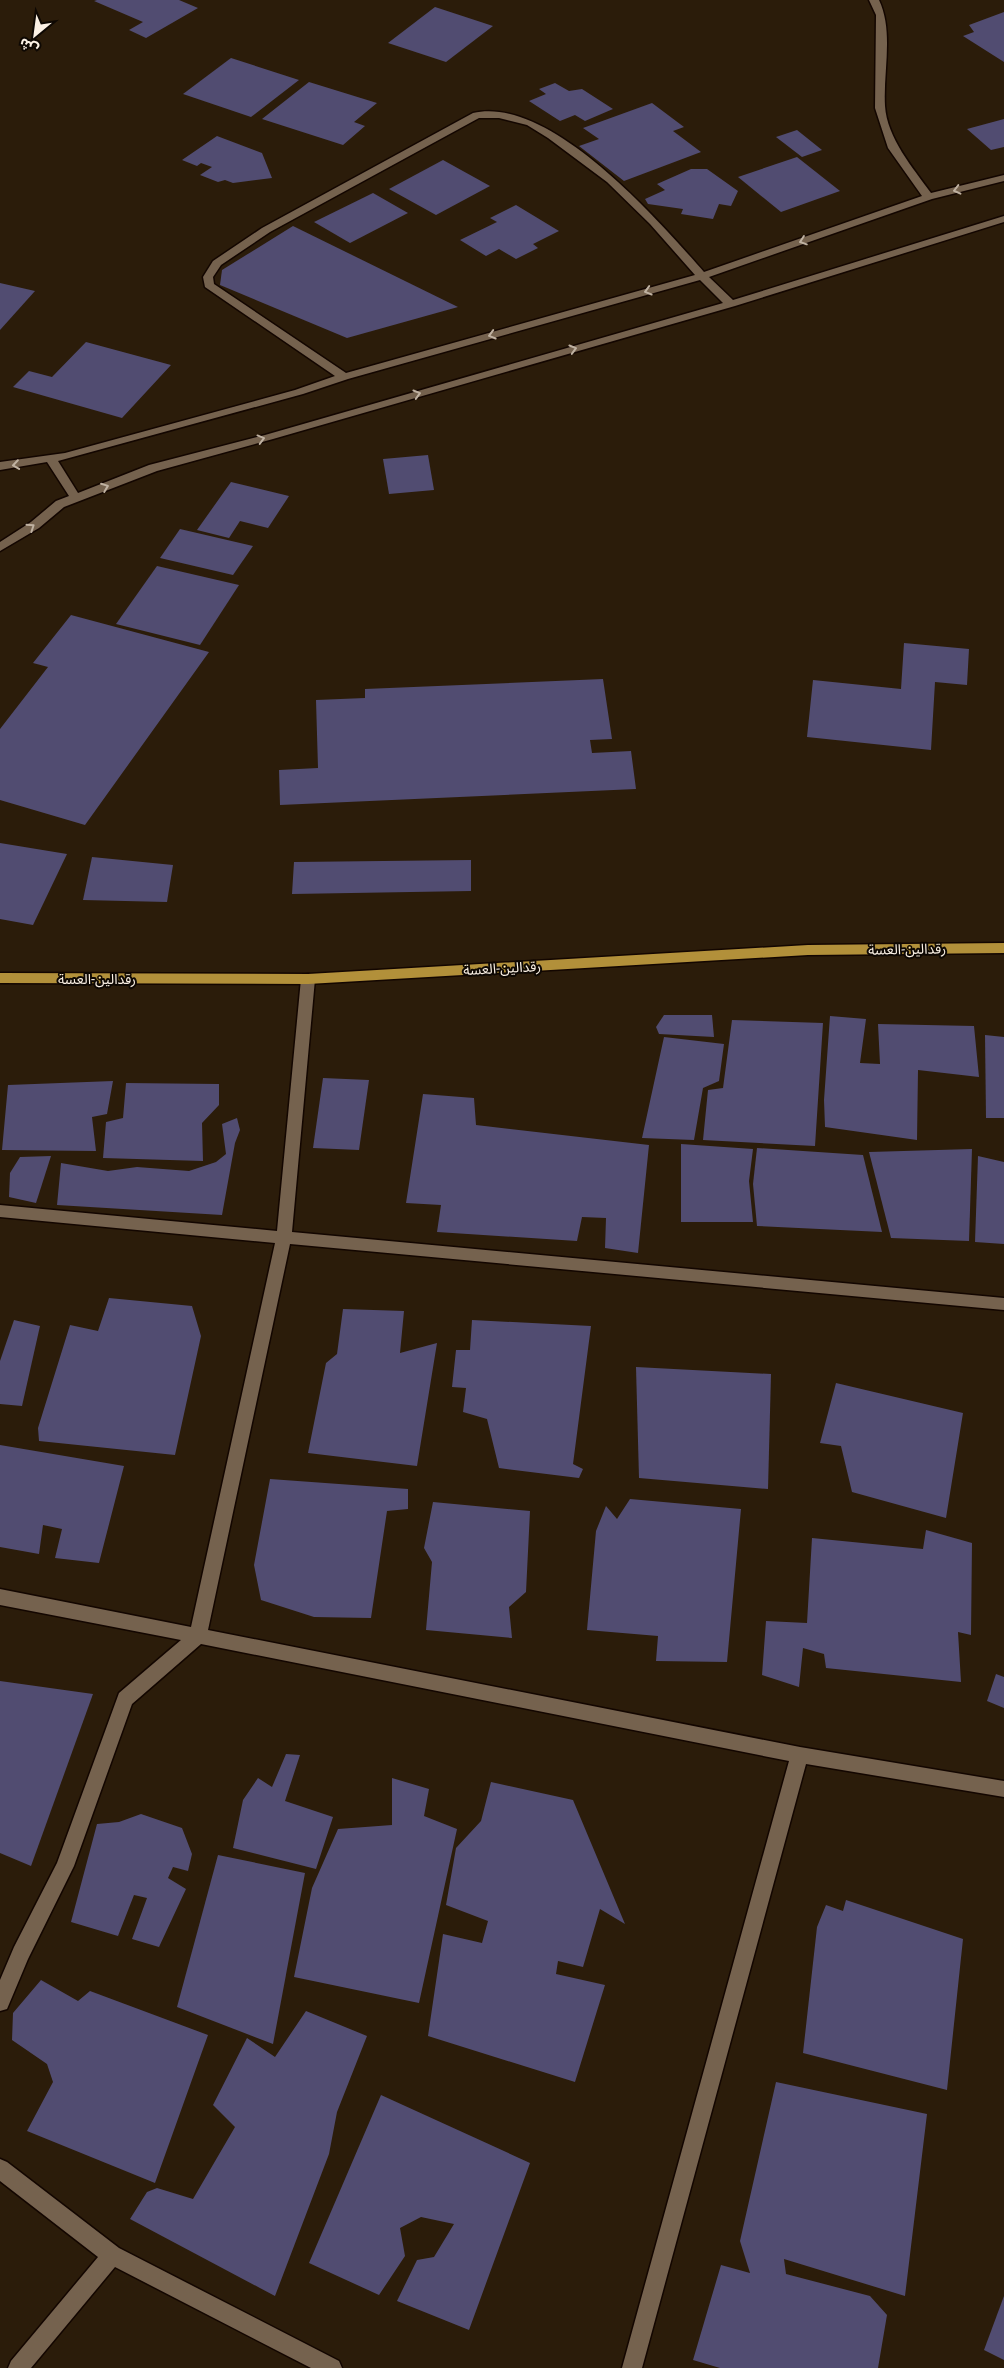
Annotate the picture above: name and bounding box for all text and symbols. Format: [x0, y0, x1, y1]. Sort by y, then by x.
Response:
north arrow [10, 10, 60, 60]
text: ش [16, 35, 41, 58]
one-way arrow [952, 184, 961, 195]
one-way arrow [799, 235, 807, 245]
one-way arrow [645, 286, 653, 296]
one-way arrow [488, 330, 496, 340]
one-way arrow [568, 345, 576, 355]
one-way arrow [412, 390, 420, 400]
one-way arrow [256, 435, 264, 445]
one-way arrow [12, 459, 20, 469]
one-way arrow [100, 482, 109, 493]
one-way arrow [25, 524, 35, 533]
street label: رقدالين-العسة [868, 940, 946, 959]
street label: رقدالين-العسة [463, 958, 541, 979]
street label: رقدالين-العسة [58, 971, 136, 988]

